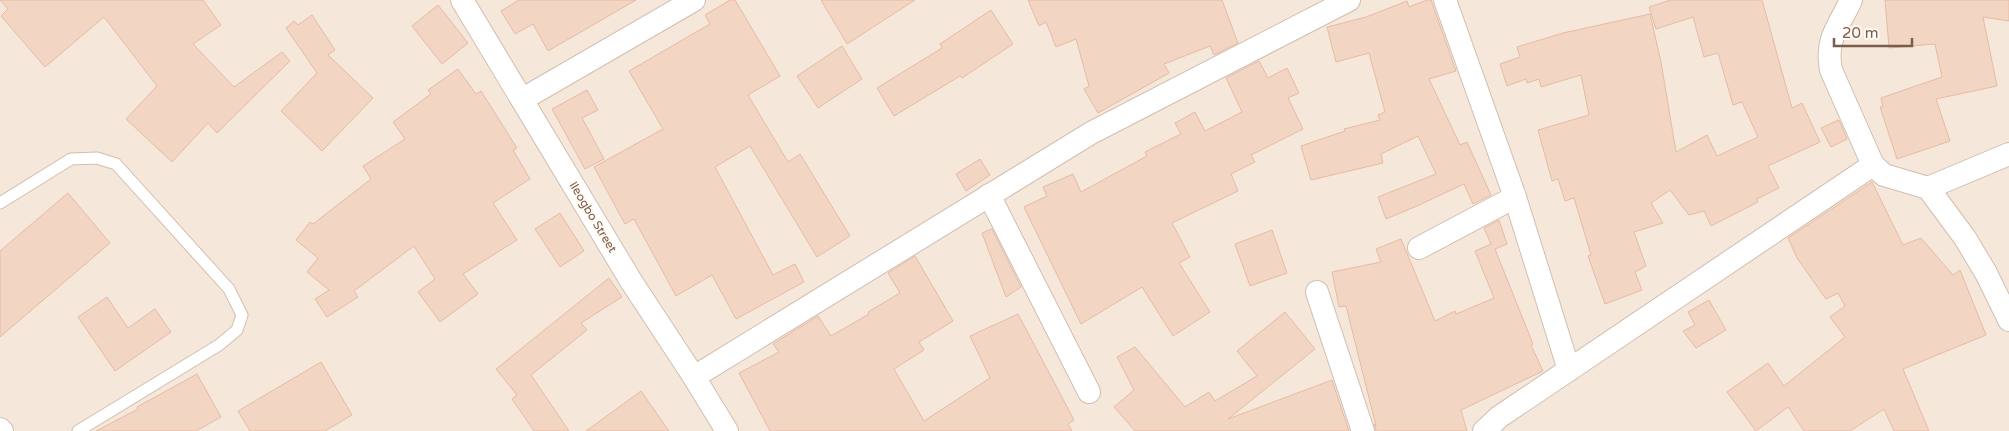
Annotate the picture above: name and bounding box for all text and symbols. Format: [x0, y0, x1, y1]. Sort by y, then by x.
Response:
scale bar [1834, 15, 1912, 47]
text: 20 m [1842, 24, 1879, 42]
street label: Ileogbo Street [566, 179, 620, 255]

